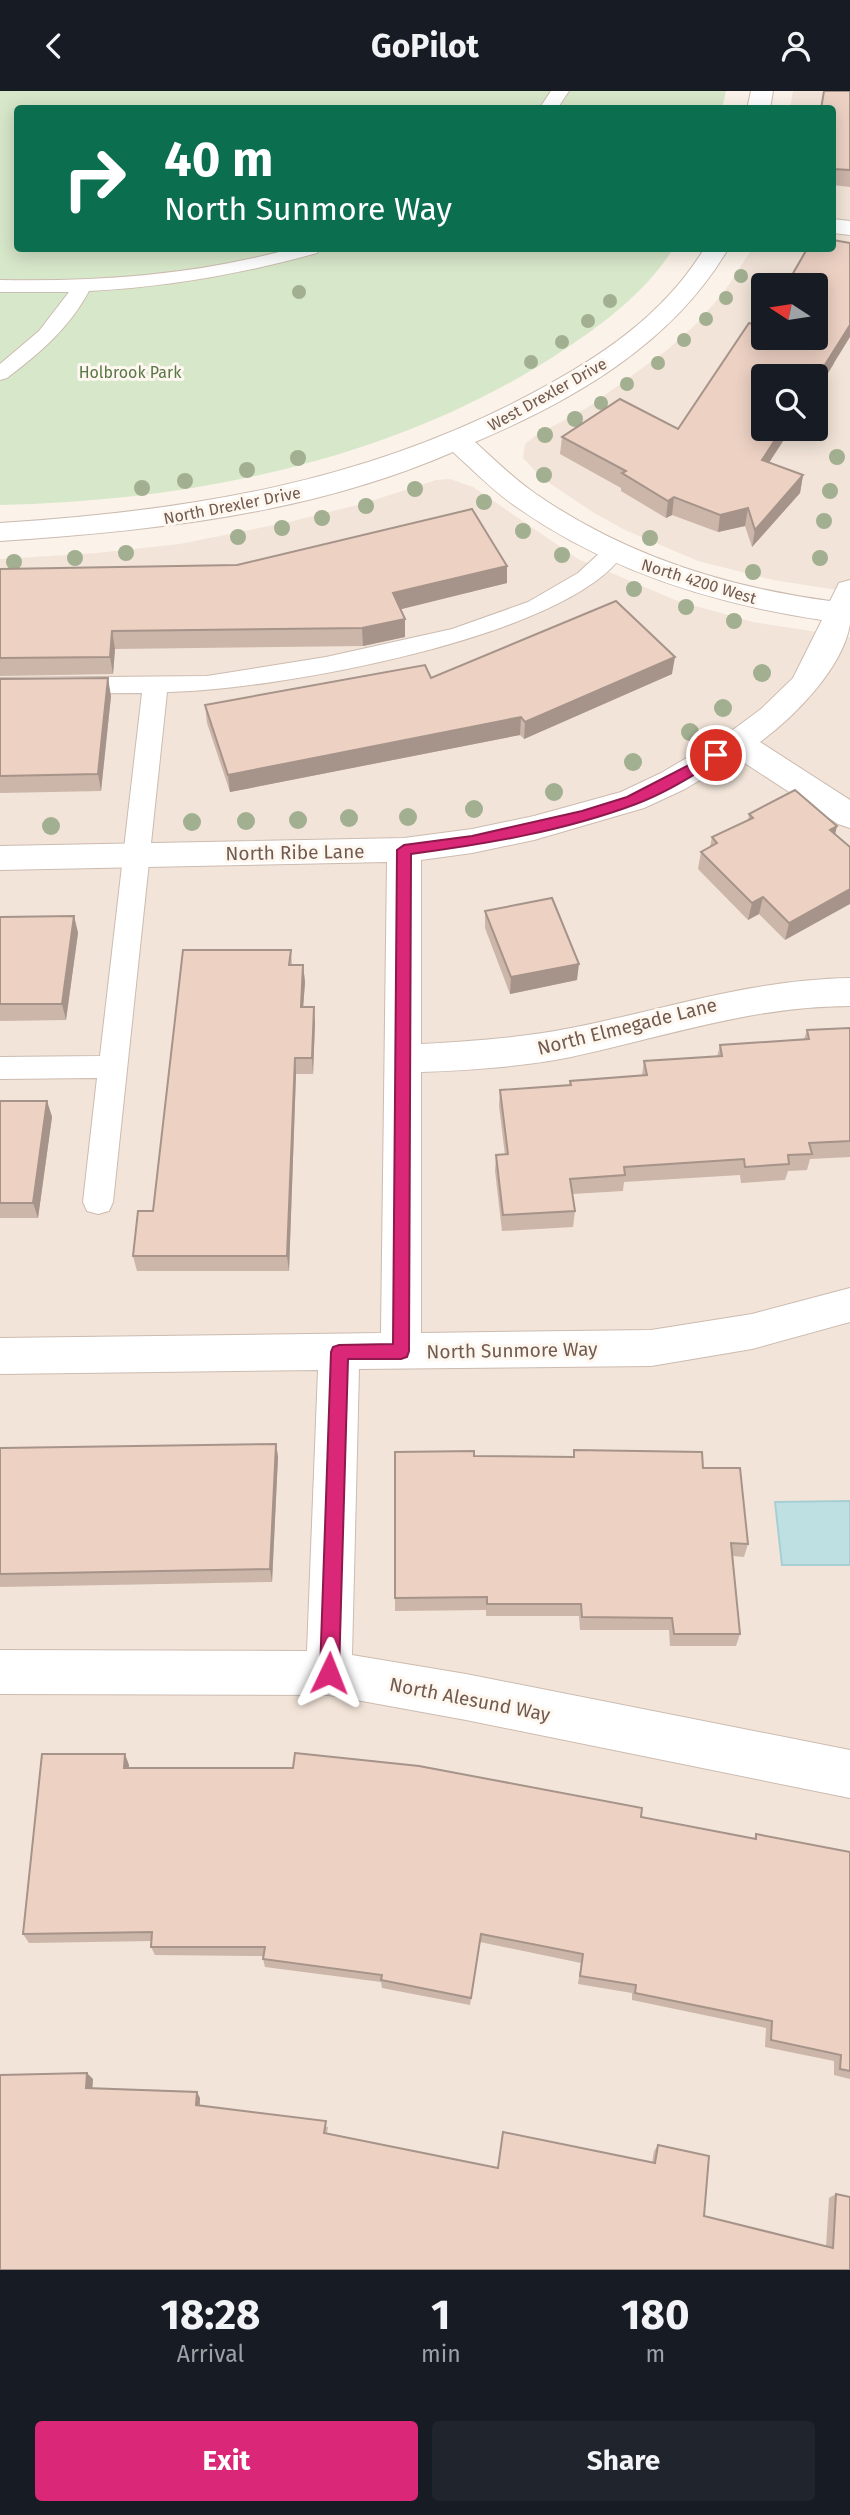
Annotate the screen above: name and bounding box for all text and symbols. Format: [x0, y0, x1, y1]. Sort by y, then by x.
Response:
icon: back [35, 27, 73, 65]
text: GoPilot [371, 27, 479, 65]
icon: person [777, 27, 815, 65]
text: 40 m [164, 130, 273, 189]
icon: right [49, 133, 140, 224]
text: North Sunmore Way [164, 190, 452, 228]
north arrow [751, 273, 828, 350]
map controls [751, 273, 828, 441]
street label: West Drexler Drive [485, 354, 610, 435]
park label: Holbrook Park [79, 363, 182, 382]
button: search [751, 364, 828, 441]
street label: North Drexler Drive [162, 483, 302, 528]
street label: North 4200 West [639, 555, 759, 608]
pin [686, 725, 746, 785]
icon: arrive [697, 736, 735, 774]
street label: North Ribe Lane [225, 840, 365, 865]
street label: North Elmegade Lane [535, 993, 719, 1060]
street label: North Sunmore Way [426, 1337, 598, 1363]
position arrow [292, 1636, 366, 1710]
street label: North Alesund Way [388, 1673, 553, 1726]
text: 18:28 [160, 2290, 261, 2340]
text: 1 [431, 2290, 451, 2340]
text: 180 [621, 2290, 690, 2340]
text: Arrival [177, 2340, 244, 2368]
text: min [421, 2340, 461, 2368]
text: m [645, 2340, 665, 2368]
button: Exit [35, 2421, 418, 2501]
button: Share [432, 2421, 815, 2501]

